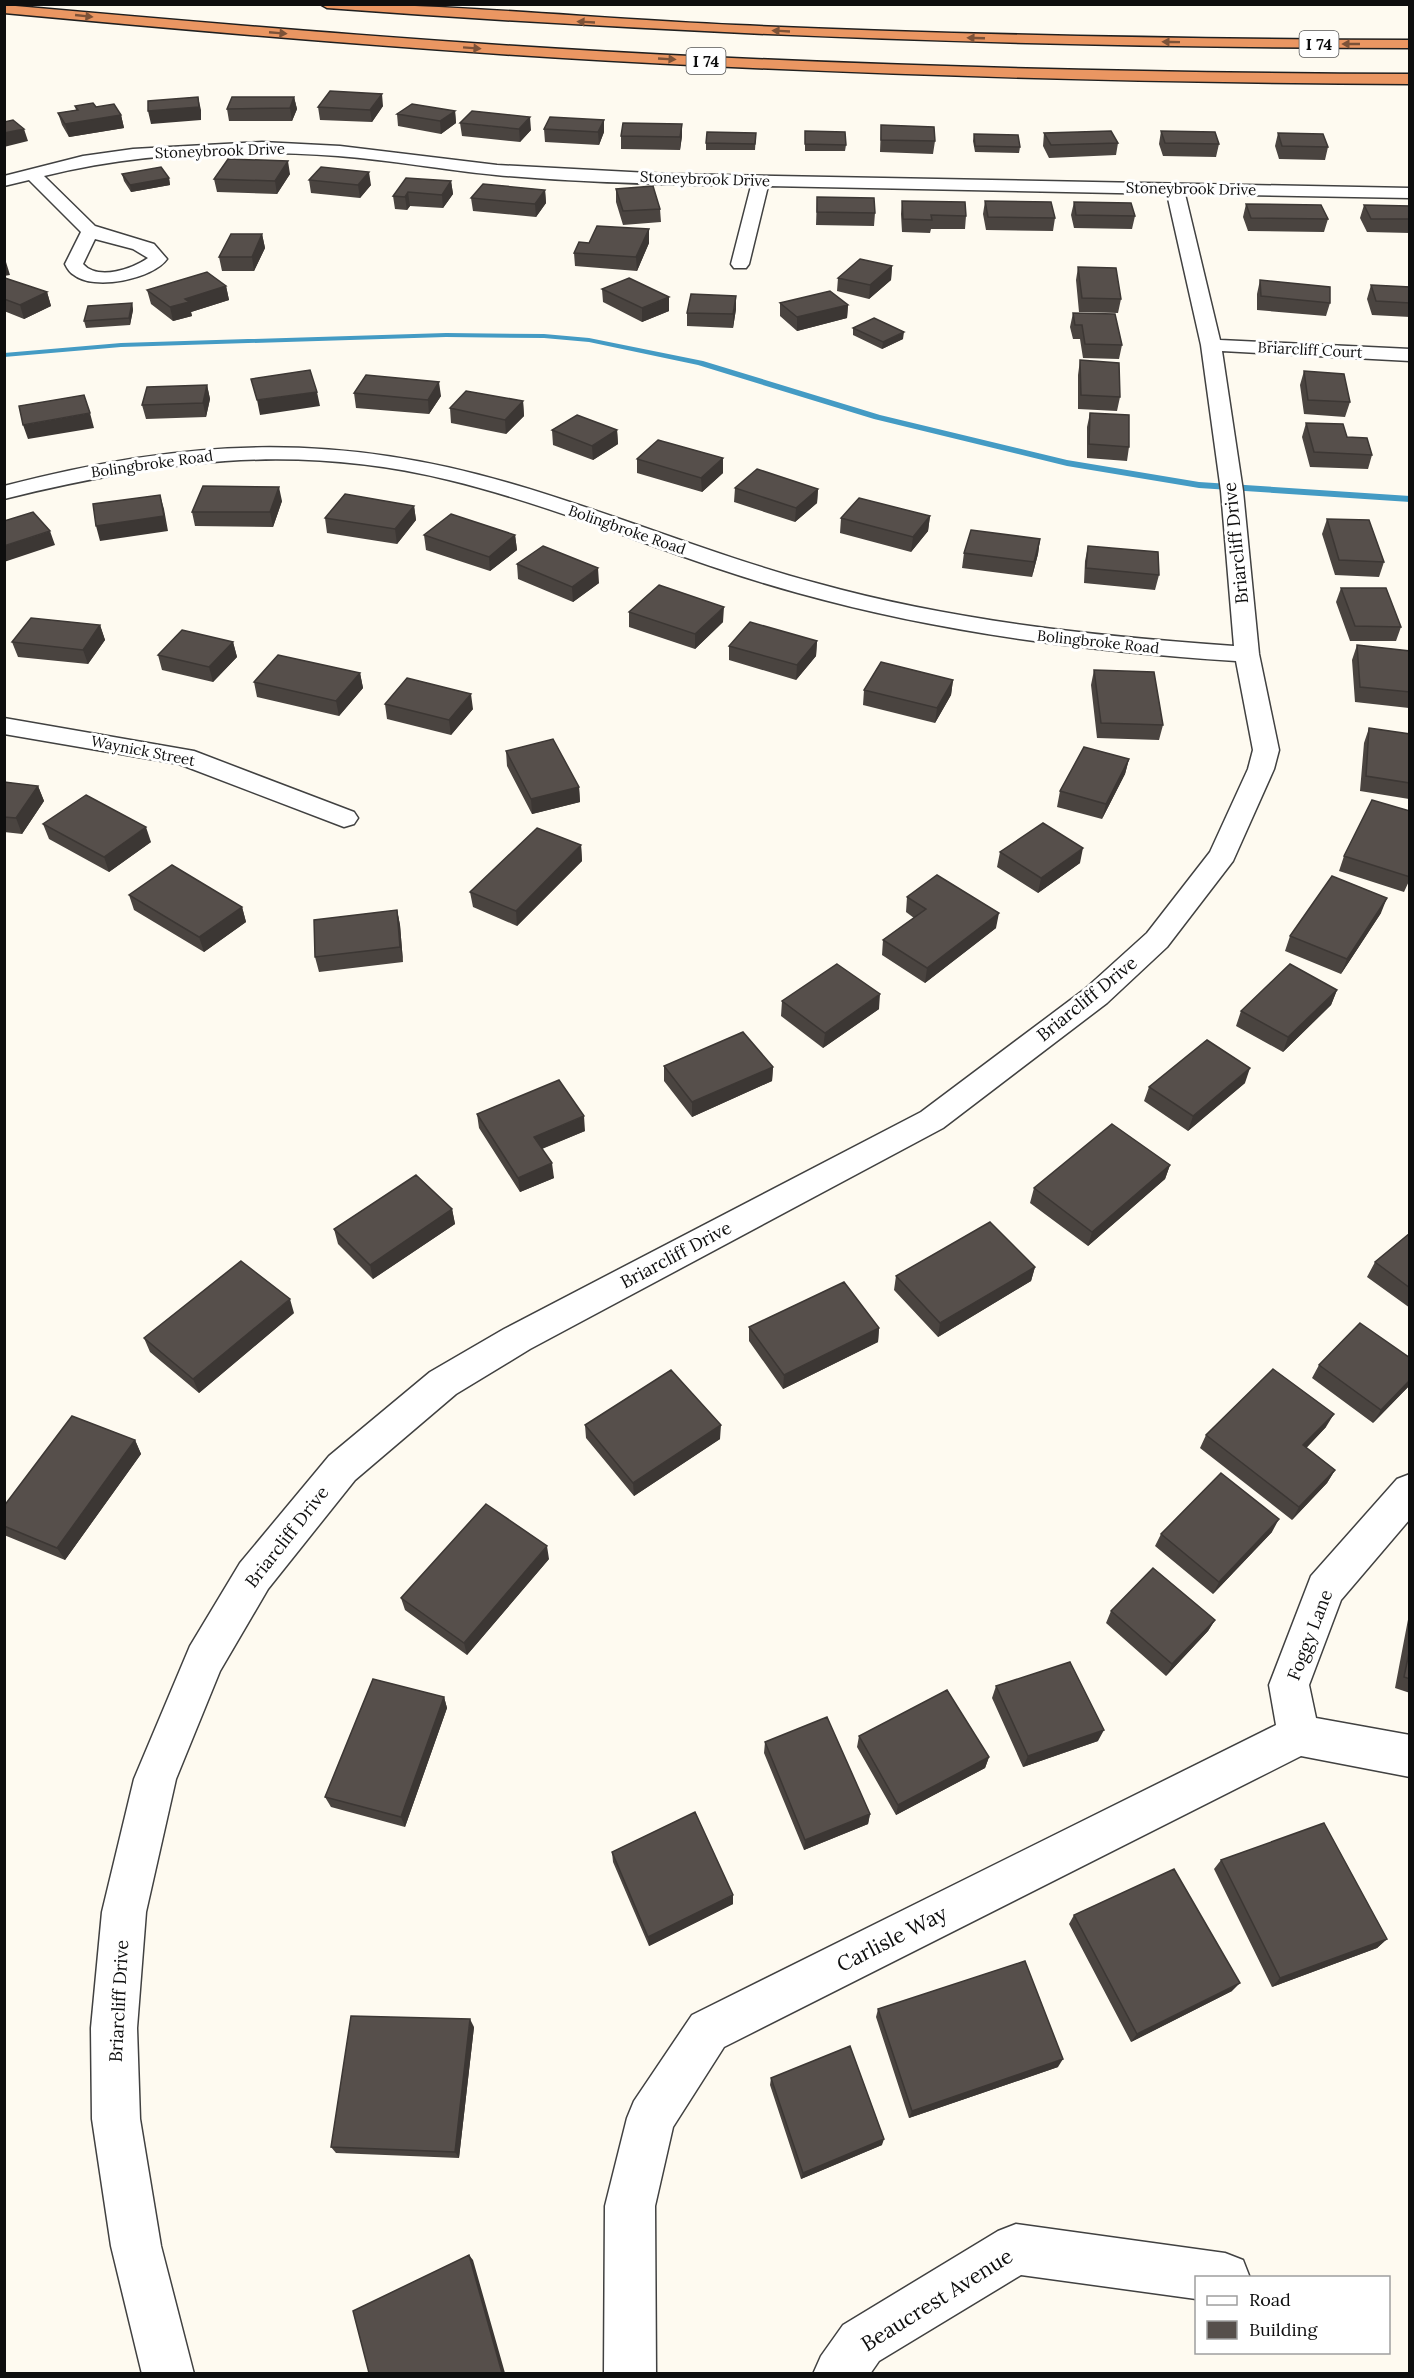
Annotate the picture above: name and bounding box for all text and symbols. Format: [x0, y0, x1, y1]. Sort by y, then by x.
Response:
one-way arrow [74, 11, 93, 21]
one-way arrow [577, 17, 596, 26]
one-way arrow [771, 27, 790, 36]
one-way arrow [268, 29, 287, 38]
road number: I 74 [1300, 31, 1338, 57]
one-way arrow [966, 33, 985, 43]
one-way arrow [1161, 38, 1180, 47]
one-way arrow [1342, 39, 1361, 49]
one-way arrow [463, 43, 482, 52]
road number: I 74 [686, 48, 726, 74]
one-way arrow [658, 54, 677, 63]
street label: Stoneybrook Drive [155, 139, 285, 162]
street label: Stoneybrook Drive [640, 167, 770, 190]
street label: Stoneybrook Drive [1126, 178, 1256, 199]
street label: Briarcliff Court [1257, 337, 1363, 362]
street label: Bolingbroke Road [90, 446, 214, 481]
street label: Briarcliff Drive [1218, 481, 1253, 605]
street label: Bolingbroke Road [566, 501, 688, 559]
street label: Bolingbroke Road [1036, 626, 1160, 657]
street label: Waynick Street [89, 731, 197, 770]
street label: Briarcliff Drive [1032, 951, 1142, 1046]
street label: Briarcliff Drive [616, 1216, 735, 1293]
street label: Briarcliff Drive [240, 1481, 334, 1592]
street label: Foggy Lane [1282, 1586, 1337, 1683]
street label: Carlisle Way [832, 1899, 951, 1978]
street label: Briarcliff Drive [104, 1939, 133, 2063]
street label: Beaucrest Avenue [856, 2242, 1018, 2357]
legend [1195, 2276, 1390, 2354]
text: Road [1249, 2288, 1291, 2311]
text: Building [1249, 2318, 1319, 2341]

